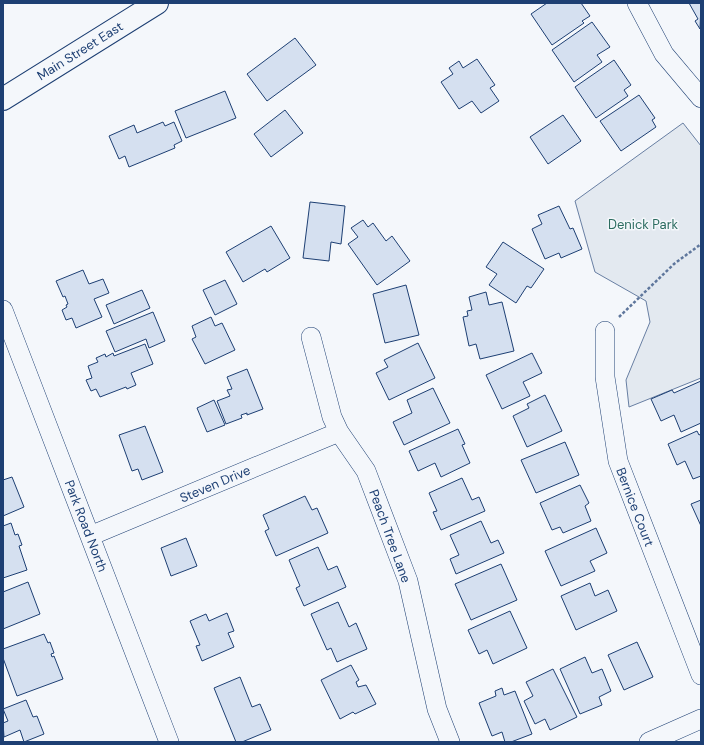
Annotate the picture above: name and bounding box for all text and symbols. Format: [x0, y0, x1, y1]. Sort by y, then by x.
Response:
street label: Main Street East [34, 18, 126, 84]
park label: Denick Park [608, 216, 678, 233]
street label: Steven Drive [177, 461, 253, 507]
street label: Bernice Court [612, 465, 658, 549]
street label: Park Road North [61, 478, 111, 574]
street label: Peach Tree Lane [365, 487, 415, 585]

